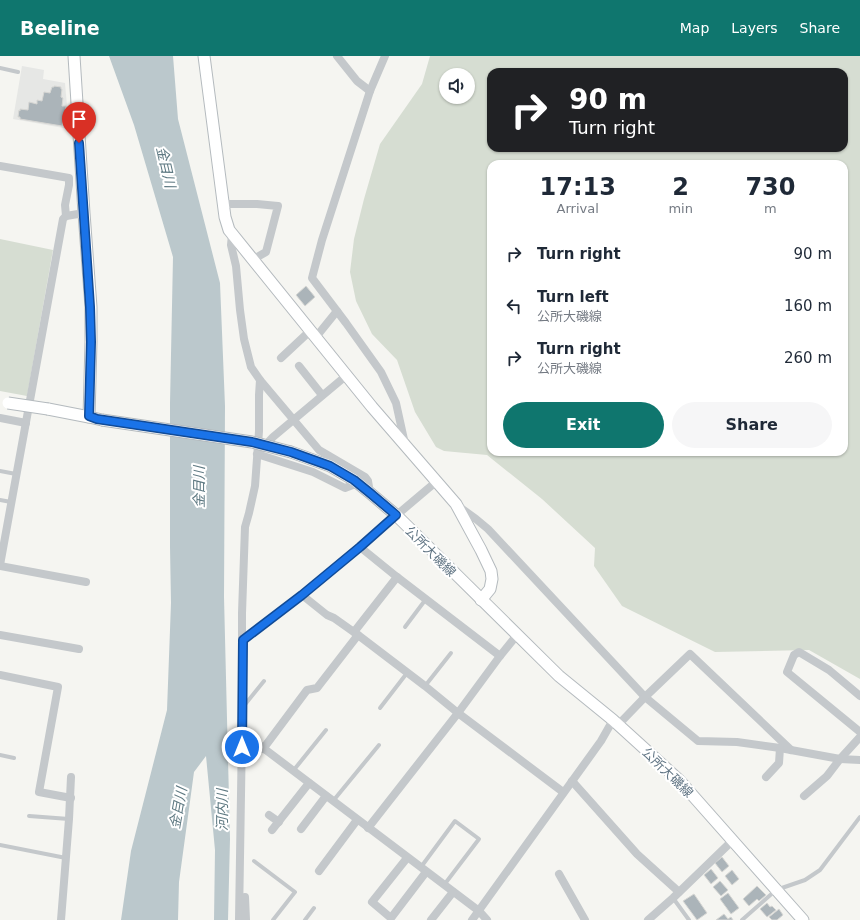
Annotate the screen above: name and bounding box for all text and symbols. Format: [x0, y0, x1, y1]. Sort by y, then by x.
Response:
text: Beeline [20, 17, 100, 39]
text: Map [680, 20, 709, 36]
text: Layers [731, 20, 778, 36]
text: Share [800, 20, 840, 36]
map controls [439, 68, 475, 104]
button: sound [439, 68, 475, 104]
text: 90 m [569, 83, 647, 116]
icon: right [503, 84, 555, 136]
pin [62, 102, 96, 143]
icon: arrive [68, 108, 90, 130]
text: Turn right [569, 117, 655, 138]
water label: 金目川 [153, 145, 179, 191]
text: 17:13 [539, 173, 616, 201]
text: 2 [672, 173, 689, 201]
text: 730 [745, 173, 795, 201]
text: Arrival [557, 201, 599, 216]
text: min [668, 201, 693, 216]
text: m [764, 201, 777, 216]
icon: right [503, 243, 525, 265]
text: Turn right [537, 245, 621, 263]
text: 90 m [794, 245, 832, 263]
text: Turn left [537, 288, 609, 306]
icon: left [503, 295, 525, 317]
text: 160 m [784, 297, 832, 315]
text: 公所大磯線 [537, 309, 602, 324]
text: Turn right [537, 340, 621, 358]
icon: right [503, 347, 525, 369]
text: 260 m [784, 349, 832, 367]
text: 公所大磯線 [537, 361, 602, 376]
button: Exit [503, 402, 664, 448]
button: Share [672, 402, 832, 448]
water label: 金目川 [191, 464, 207, 508]
street label: 公所大磯線 [402, 523, 459, 580]
position arrow [221, 726, 263, 768]
street label: 公所大磯線 [639, 744, 696, 800]
water label: 金目川 [166, 784, 190, 830]
water label: 河内川 [214, 787, 230, 831]

